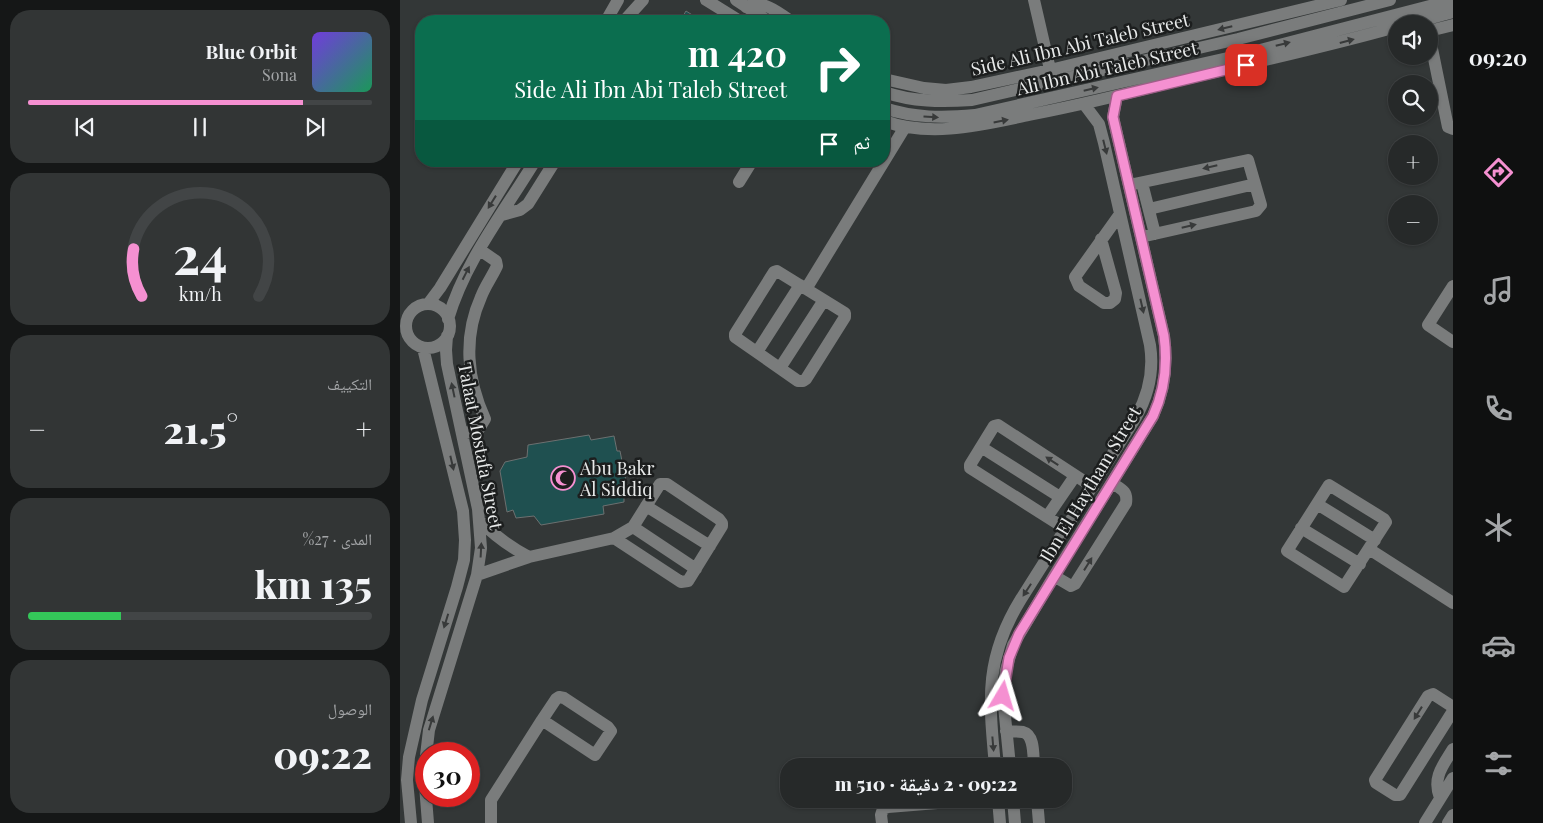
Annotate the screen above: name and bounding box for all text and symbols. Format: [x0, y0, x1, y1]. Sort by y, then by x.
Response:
street label: Side Ali Ibn Abi Taleb Street [968, 8, 1192, 80]
map controls [1388, 15, 1438, 245]
button: sound [1388, 15, 1438, 65]
one-way arrow [1218, 24, 1233, 32]
text: 420 m [688, 29, 787, 76]
icon: right [805, 35, 870, 100]
street label: Ali Ibn Abi Taleb Street [1014, 37, 1200, 99]
one-way arrow [1339, 37, 1354, 45]
text: Blue Orbit [206, 38, 297, 64]
one-way arrow [1276, 40, 1291, 48]
text: 09:20 [1469, 42, 1527, 72]
pin [1225, 44, 1267, 86]
icon: arrive [1232, 51, 1260, 79]
text: Sona [262, 64, 297, 85]
text: Side Ali Ibn Abi Taleb Street [514, 74, 787, 104]
button: search [1388, 75, 1438, 125]
one-way arrow [1083, 85, 1098, 93]
icon: previous [71, 113, 99, 141]
icon: pause [186, 113, 214, 141]
icon: next [301, 113, 329, 141]
one-way arrow [924, 113, 940, 121]
one-way arrow [993, 117, 1008, 125]
text: ثم [853, 128, 870, 154]
icon: arrive [815, 130, 843, 158]
button: + [1388, 135, 1438, 185]
one-way arrow [1101, 140, 1109, 155]
icon: directions [1481, 155, 1516, 190]
one-way arrow [1202, 163, 1218, 171]
button: − [1388, 195, 1438, 245]
one-way arrow [487, 196, 497, 209]
text: 24 [173, 219, 227, 288]
one-way arrow [1181, 222, 1196, 230]
one-way arrow [462, 266, 470, 281]
icon: music [1481, 273, 1516, 308]
text: km/h [179, 282, 222, 305]
one-way arrow [1138, 298, 1146, 313]
street label: Talaat Mostafa Street [453, 360, 509, 532]
text: التكييف [327, 373, 372, 394]
one-way arrow [449, 383, 457, 398]
icon: phone [1481, 391, 1516, 426]
street label: Ibn El Haytham Street [1034, 401, 1147, 567]
text: 21.5° [164, 403, 238, 454]
text: − [28, 410, 46, 447]
text: + [356, 410, 372, 447]
one-way arrow [448, 455, 456, 470]
place label: Abu Bakr Al Siddiq [579, 456, 655, 501]
one-way arrow [1045, 456, 1059, 466]
mosque icon: Abu Bakr Al Siddiq [550, 465, 576, 491]
icon: climate [1481, 510, 1516, 545]
text: المدى · 27% [302, 528, 372, 549]
one-way arrow [477, 542, 485, 558]
one-way arrow [1083, 557, 1093, 571]
text: 135 km [254, 558, 372, 609]
one-way arrow [1022, 583, 1031, 597]
one-way arrow [442, 614, 450, 629]
icon: car [1481, 628, 1516, 663]
position arrow [976, 669, 1028, 721]
text: الوصول [328, 698, 372, 719]
one-way arrow [1413, 706, 1422, 719]
one-way arrow [428, 715, 436, 730]
text: 09:22 [273, 728, 372, 779]
one-way arrow [989, 736, 997, 752]
speed limit sign: 30 [415, 742, 480, 807]
icon: filters [1481, 746, 1516, 781]
text: 09:22 · 2 دقيقة · 510 m [835, 770, 1017, 796]

